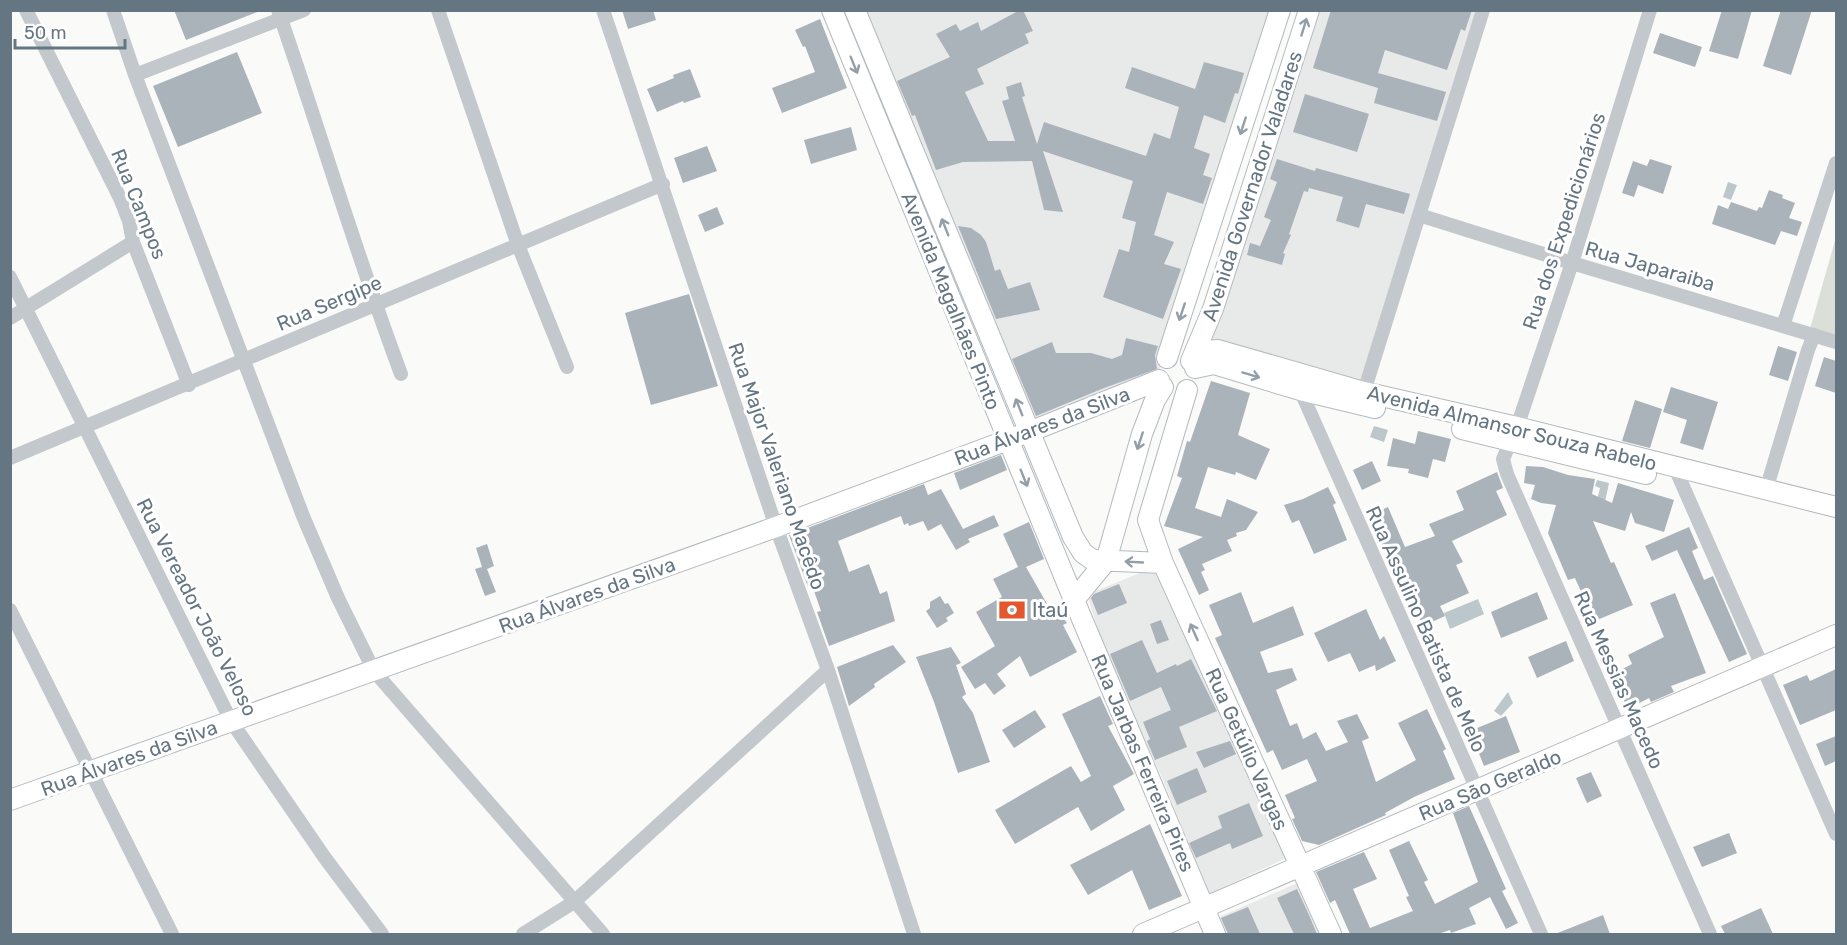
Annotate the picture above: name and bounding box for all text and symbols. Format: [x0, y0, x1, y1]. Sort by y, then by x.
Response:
scale bar [15, 12, 124, 50]
one-way arrow [1299, 18, 1310, 37]
text: 50 m [24, 22, 67, 44]
street label: Avenida Governador Valadares [1197, 48, 1307, 324]
one-way arrow [849, 55, 860, 73]
street label: Rua dos Expedicionários [1518, 109, 1610, 333]
one-way arrow [1237, 116, 1248, 135]
street label: Rua Campos [106, 145, 172, 263]
street label: Avenida Magalhães Pinto [896, 189, 1006, 413]
one-way arrow [939, 218, 950, 237]
street label: Rua Japaraiba [1582, 236, 1718, 296]
street label: Rua Sergipe [273, 270, 385, 336]
one-way arrow [1176, 302, 1187, 321]
street label: Rua Major Valeriano Macêdo [723, 339, 831, 593]
one-way arrow [1241, 370, 1260, 381]
street label: Avenida Almansor Souza Rabelo [1365, 380, 1659, 476]
street label: Rua Álvares da Silva [951, 381, 1133, 471]
one-way arrow [1013, 398, 1024, 417]
one-way arrow [1134, 431, 1145, 450]
one-way arrow [1019, 468, 1030, 487]
street label: Rua Vereador João Veloso [132, 494, 262, 720]
street label: Rua Assulino Batista de Melo [1361, 502, 1491, 756]
street label: Rua Álvares da Silva [496, 552, 678, 638]
one-way arrow [1125, 557, 1145, 568]
street label: Rua Messias Macedo [1569, 587, 1669, 773]
bank icon: Itaú [997, 595, 1027, 625]
place label: Itaú [1032, 598, 1068, 622]
one-way arrow [1188, 624, 1200, 642]
street label: Rua Jarbas Ferreira Pires [1086, 651, 1200, 875]
street label: Rua Getúlio Vargas [1200, 664, 1294, 834]
street label: Rua Álvares da Silva [38, 715, 220, 801]
street label: Rua São Geraldo [1415, 744, 1565, 826]

